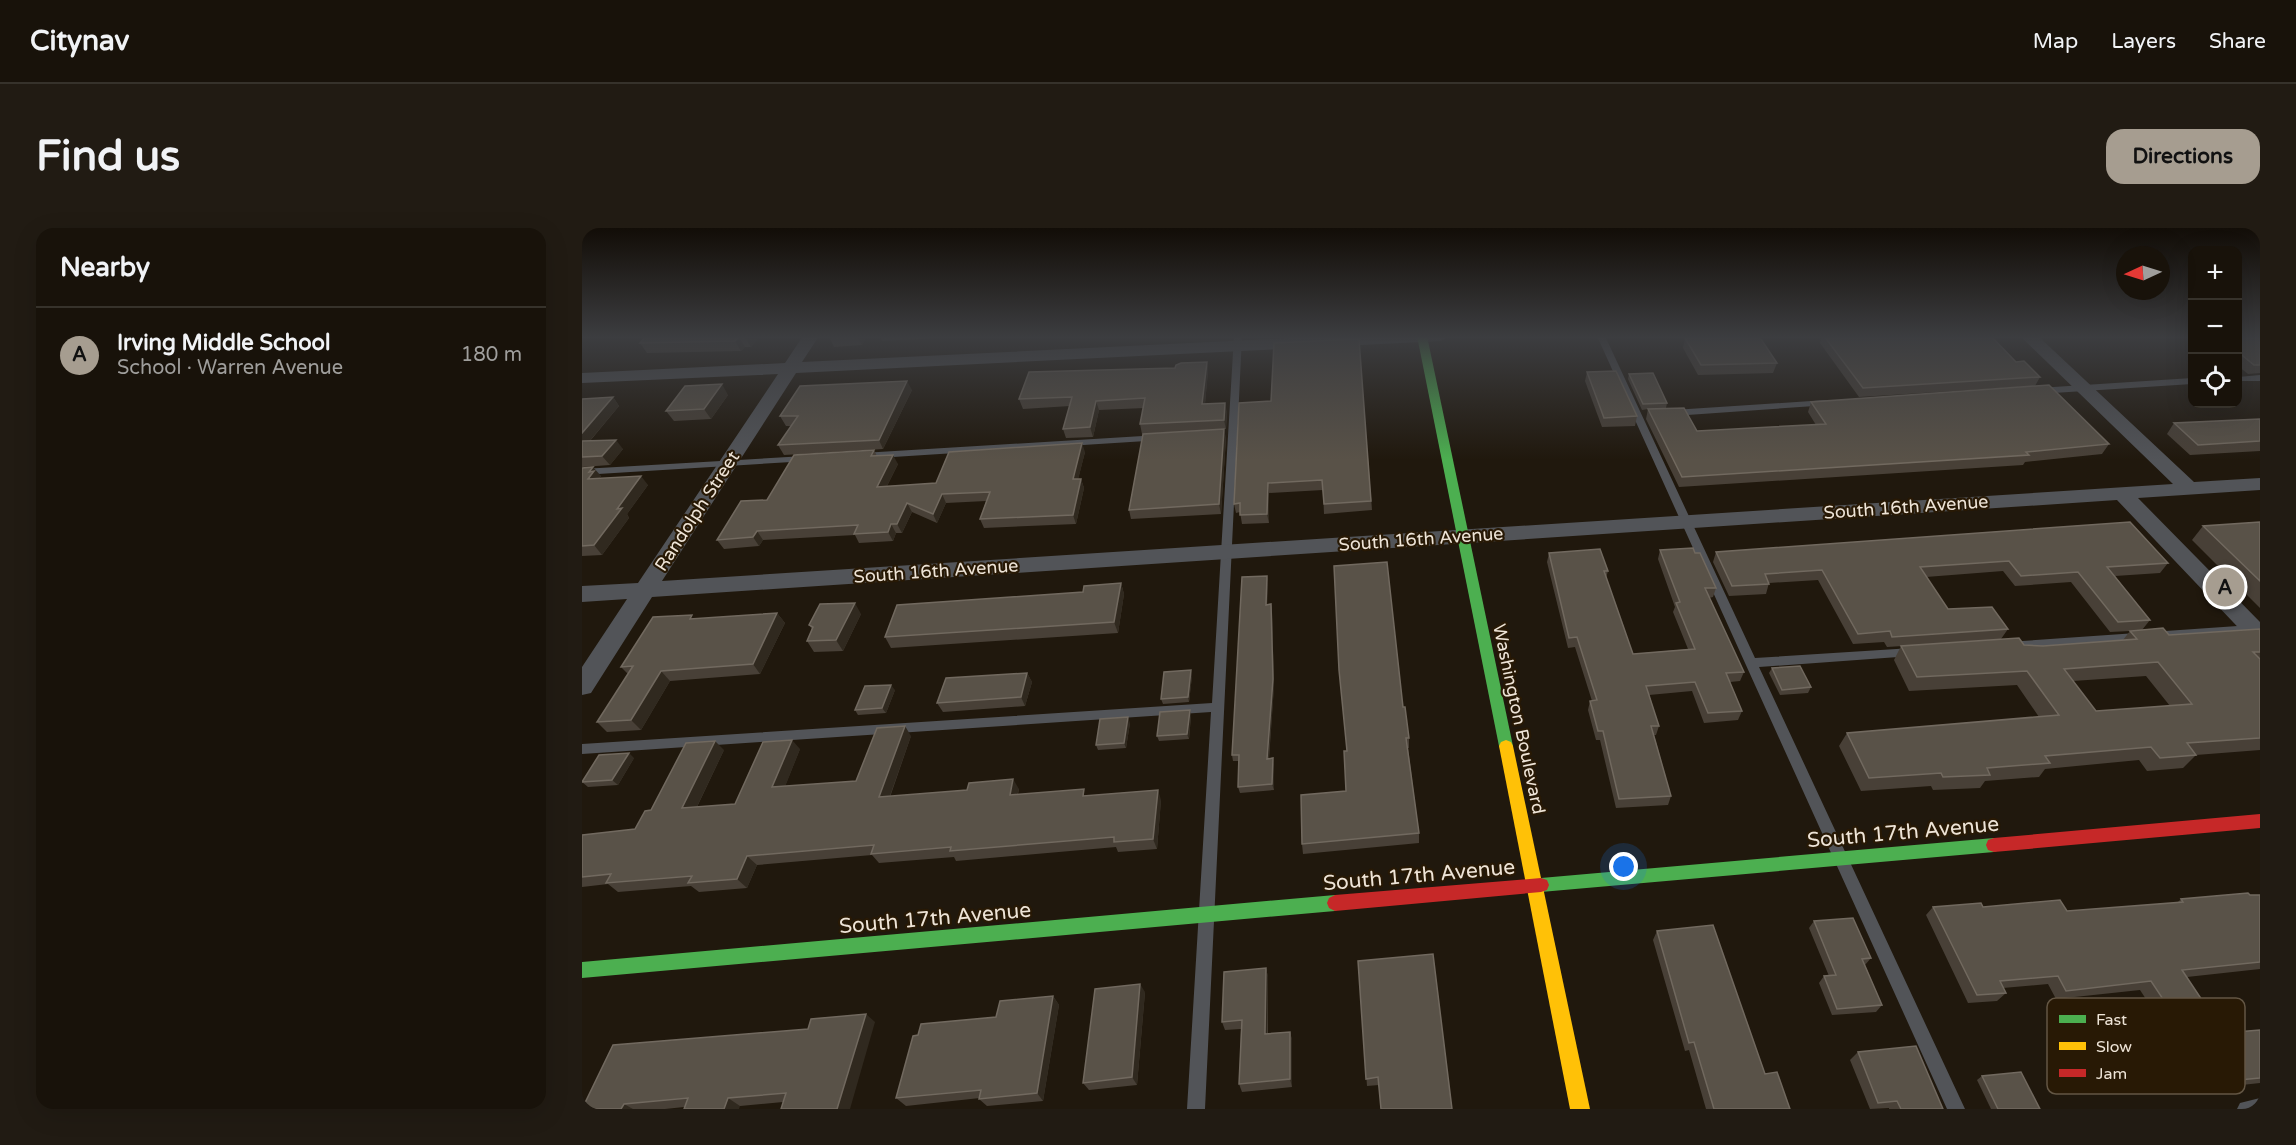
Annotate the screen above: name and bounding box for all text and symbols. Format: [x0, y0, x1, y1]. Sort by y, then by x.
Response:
text: Citynav [30, 24, 129, 58]
text: Map [2033, 29, 2078, 54]
text: Layers [2111, 29, 2176, 54]
text: Share [2209, 29, 2266, 54]
button: Directions [2106, 129, 2260, 184]
text: Find us [36, 131, 180, 182]
north arrow [2116, 246, 2170, 300]
map controls [2188, 246, 2242, 408]
button: + [2188, 246, 2242, 300]
text: Nearby [60, 252, 150, 283]
button: − [2188, 300, 2242, 354]
text: Irving Middle School [117, 330, 330, 356]
text: A [72, 343, 87, 367]
text: 180 m [461, 343, 522, 367]
button: locate [2188, 354, 2242, 408]
text: School · Warren Avenue [117, 356, 343, 380]
street label: Randolph Street [650, 447, 744, 575]
street label: South 16th Avenue [1823, 490, 1989, 524]
street label: South 16th Avenue [1338, 522, 1504, 556]
street label: South 16th Avenue [853, 554, 1019, 588]
pin: A [2206, 564, 2244, 610]
street label: Washington Boulevard [1488, 622, 1550, 816]
street label: South 17th Avenue [1806, 812, 2000, 853]
your location [1609, 852, 1638, 881]
street label: South 17th Avenue [1322, 855, 1516, 896]
street label: South 17th Avenue [838, 898, 1032, 939]
legend [2047, 998, 2245, 1094]
text: Fast [2096, 1010, 2127, 1030]
text: Slow [2096, 1037, 2132, 1057]
text: Jam [2096, 1064, 2127, 1084]

